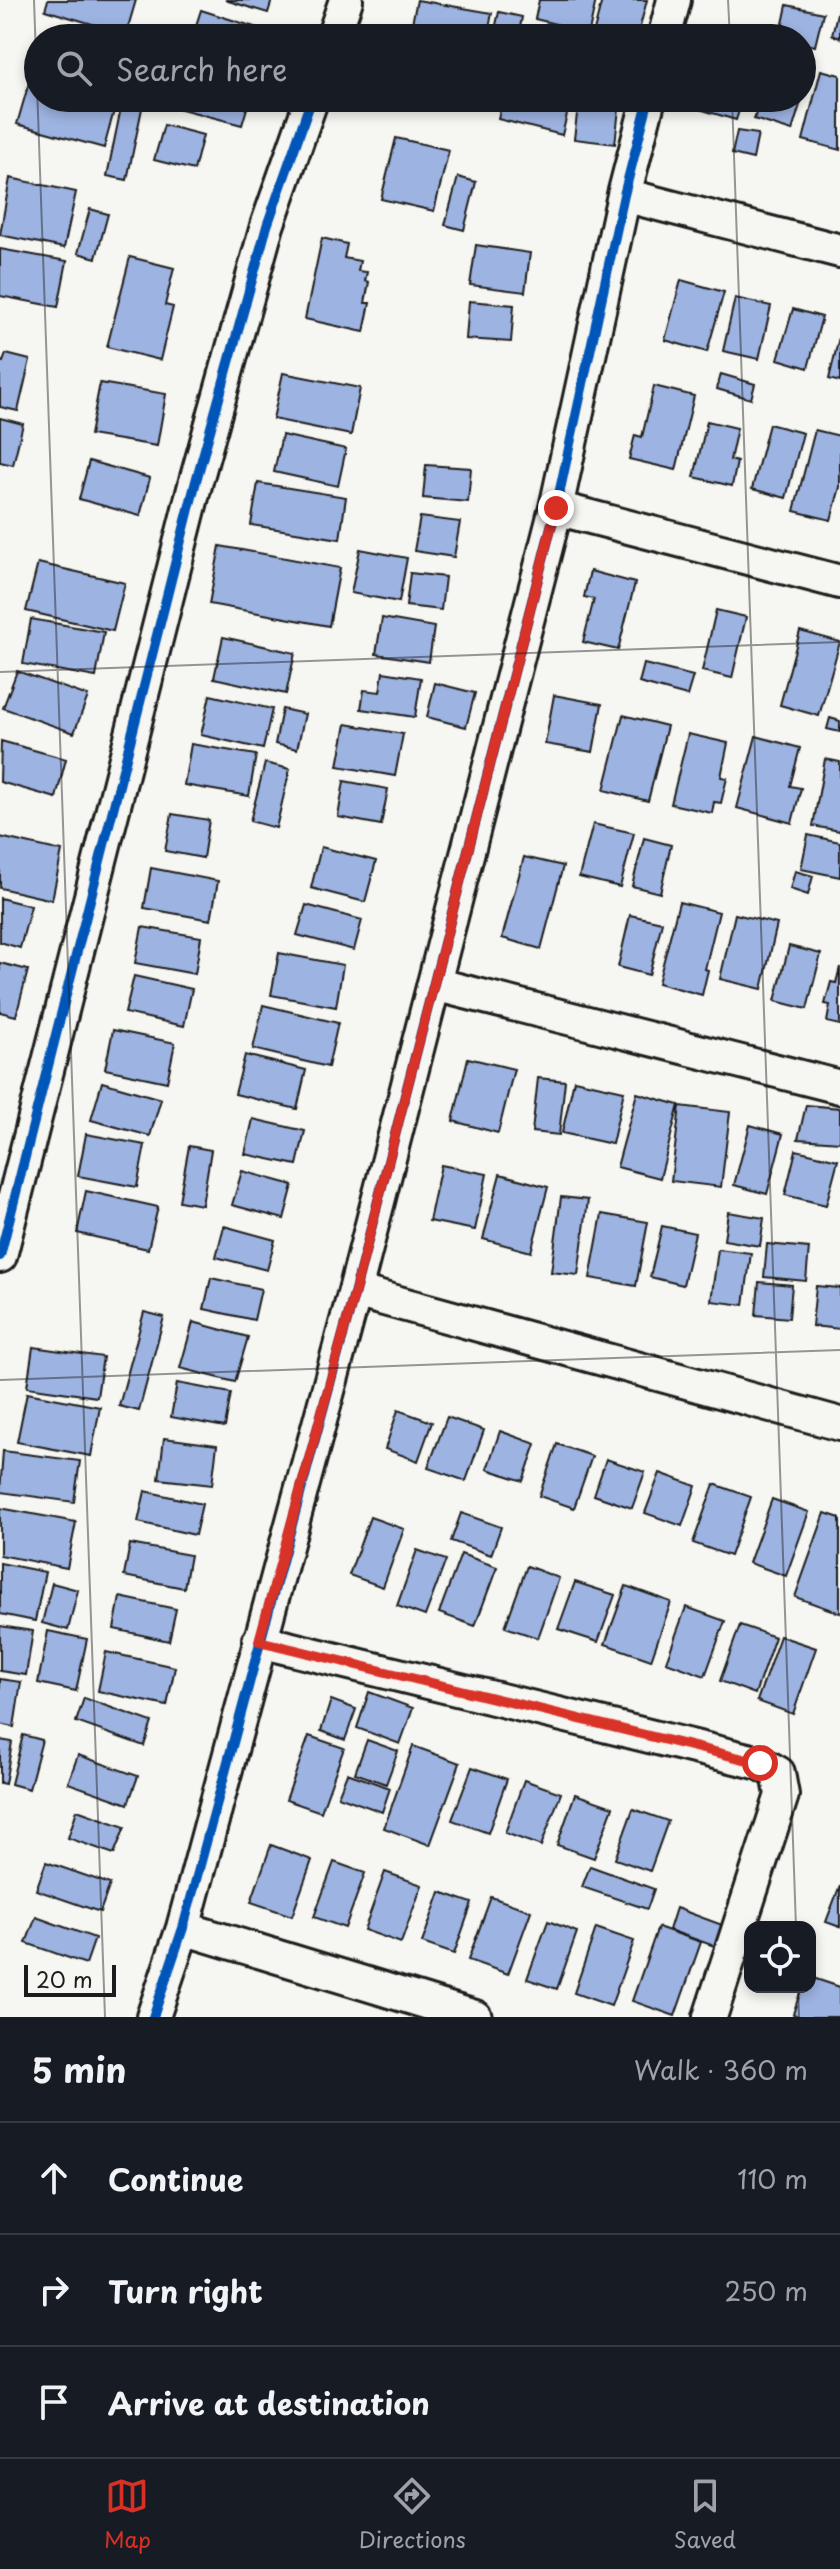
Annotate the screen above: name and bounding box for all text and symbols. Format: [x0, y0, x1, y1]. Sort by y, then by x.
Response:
search box [24, 24, 816, 112]
icon: search [52, 46, 96, 90]
text: Search here [116, 46, 288, 91]
route end [538, 490, 574, 526]
route start [742, 1745, 778, 1781]
map controls [744, 1921, 816, 1993]
button: locate [744, 1921, 816, 1993]
scale bar [24, 1961, 116, 1997]
text: 20 m [36, 1962, 93, 1995]
text: 5 min [32, 2043, 126, 2095]
text: Walk · 360 m [634, 2050, 808, 2089]
icon: ahead [32, 2156, 76, 2200]
text: Continue [108, 2156, 243, 2201]
text: 110 m [737, 2159, 808, 2198]
icon: right [32, 2268, 76, 2312]
text: Turn right [108, 2268, 263, 2313]
text: 250 m [724, 2271, 808, 2310]
icon: arrive [32, 2380, 76, 2424]
text: Arrive at destination [108, 2380, 430, 2425]
tab: Map [104, 2474, 151, 2555]
tab: Directions [359, 2474, 466, 2555]
tab: Saved [674, 2474, 736, 2555]

